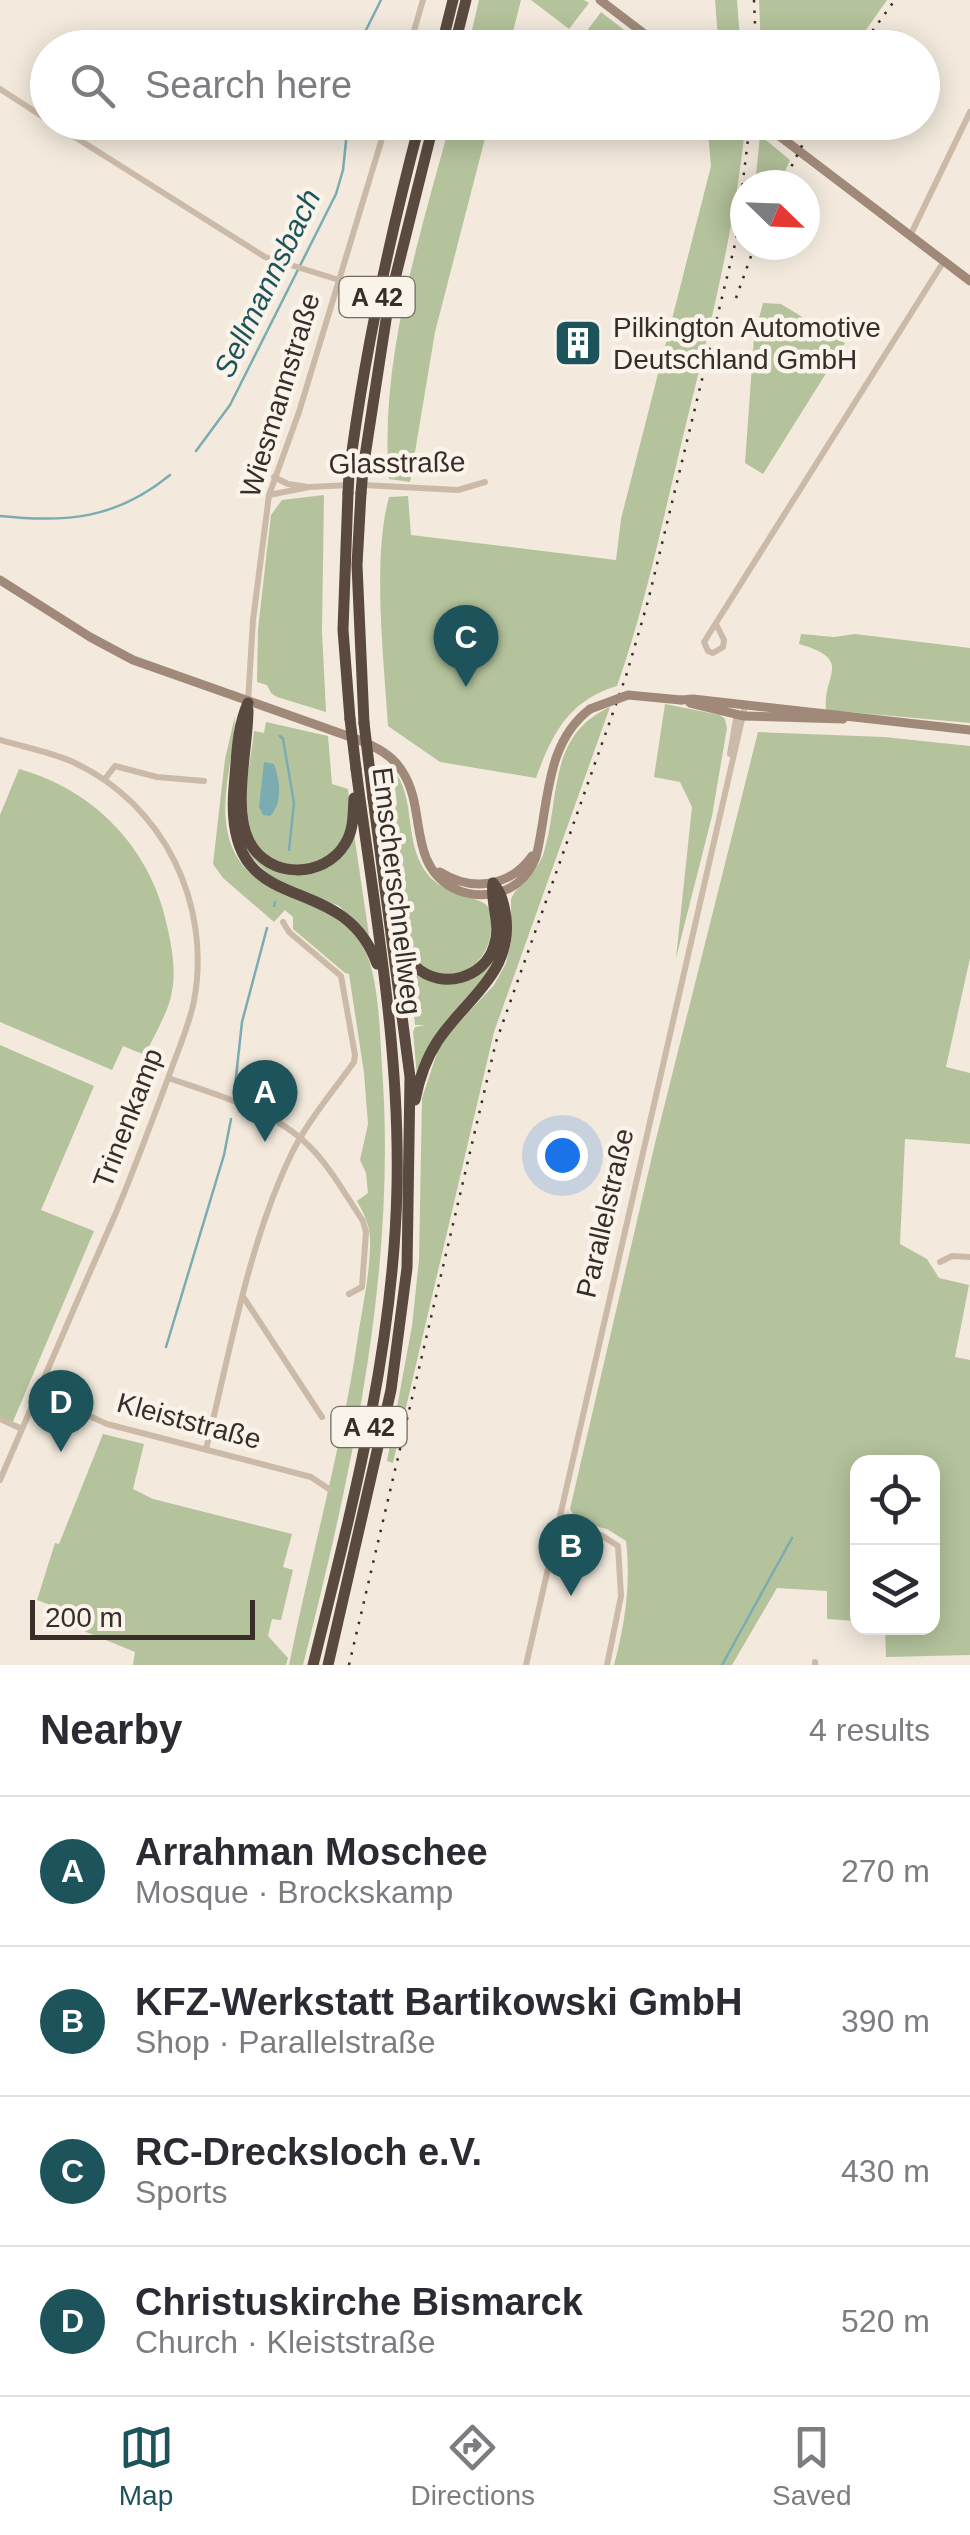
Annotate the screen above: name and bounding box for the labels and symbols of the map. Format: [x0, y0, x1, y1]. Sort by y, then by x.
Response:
north arrow [730, 170, 820, 260]
water label: Sellmannsbach [207, 184, 327, 382]
road number: A 42 [340, 277, 414, 317]
street label: Wiesmannstraße [234, 289, 326, 501]
place label: Pilkington Automotive Deutschland GmbH [613, 312, 881, 375]
building icon: Pilkington Automotive Deutschland GmbH [552, 317, 604, 369]
street label: Glasstraße [328, 446, 466, 480]
pin: C [434, 604, 498, 687]
street label: Emscherschnellweg [366, 766, 428, 1016]
street label: Trinenkamp [87, 1044, 169, 1192]
pin: A [232, 1060, 298, 1142]
street label: Parallelstraße [570, 1125, 640, 1301]
your location [537, 1130, 588, 1181]
pin: D [28, 1370, 94, 1452]
street label: Kleiststraße [114, 1387, 264, 1455]
road number: A 42 [332, 1407, 406, 1447]
pin: B [538, 1514, 604, 1596]
scale bar [30, 1595, 255, 1640]

